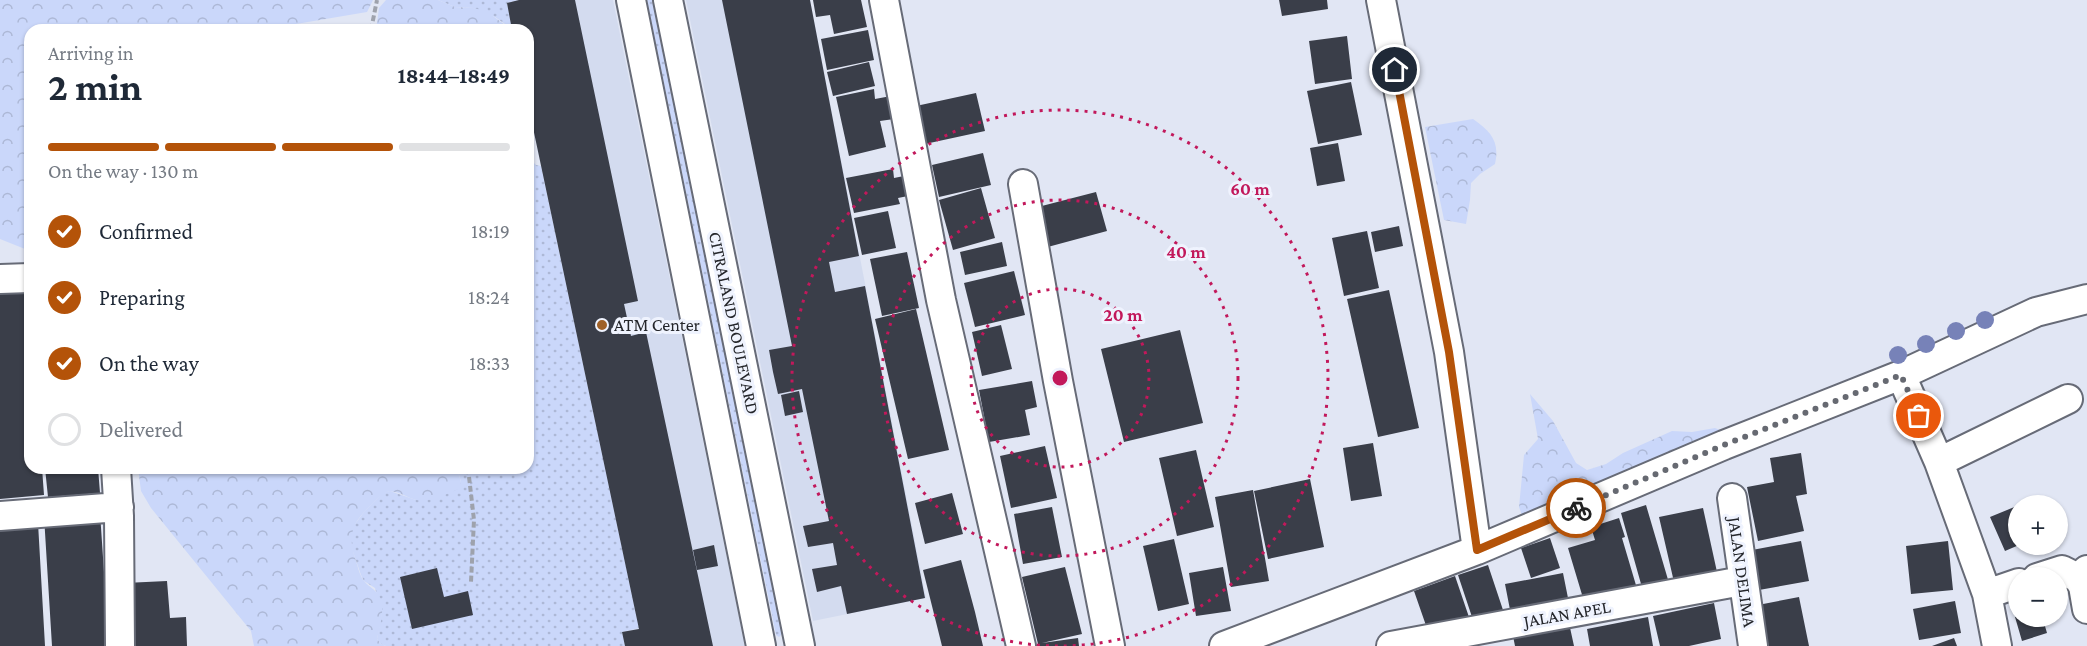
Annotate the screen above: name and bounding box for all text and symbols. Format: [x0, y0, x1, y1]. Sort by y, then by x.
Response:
text: Arriving in [48, 42, 133, 64]
pin [1369, 44, 1420, 95]
icon: home [1378, 53, 1411, 86]
text: 18:44–18:49 [397, 63, 510, 88]
text: 2 min [48, 65, 142, 108]
text: On the way · 130 m [48, 160, 198, 182]
text: 60 m [1230, 179, 1270, 199]
icon: check [48, 215, 81, 248]
text: Confirmed [99, 219, 193, 244]
text: 18:19 [471, 220, 510, 242]
street label: CITRALAND BOULEVARD [705, 230, 763, 416]
text: 40 m [1166, 242, 1206, 262]
icon: check [48, 281, 81, 314]
text: Preparing [99, 285, 185, 310]
text: 18:24 [468, 286, 510, 308]
text: 20 m [1104, 305, 1143, 325]
place label: ATM Center [614, 315, 701, 335]
marker: ATM Center [595, 318, 609, 332]
icon: check [48, 347, 81, 380]
text: On the way [99, 351, 199, 376]
text: 18:33 [469, 352, 510, 374]
centre of rings [1050, 368, 1070, 388]
pin [1893, 390, 1944, 441]
icon: bag [1902, 399, 1935, 432]
text: Delivered [99, 417, 183, 442]
courier [1546, 478, 1606, 538]
icon: bike [1560, 492, 1593, 525]
map controls [2008, 495, 2068, 627]
button: + [2008, 495, 2068, 555]
street label: JALAN DELIMA [1724, 513, 1760, 629]
button: − [2008, 567, 2068, 627]
street label: JALAN APEL [1520, 597, 1612, 632]

